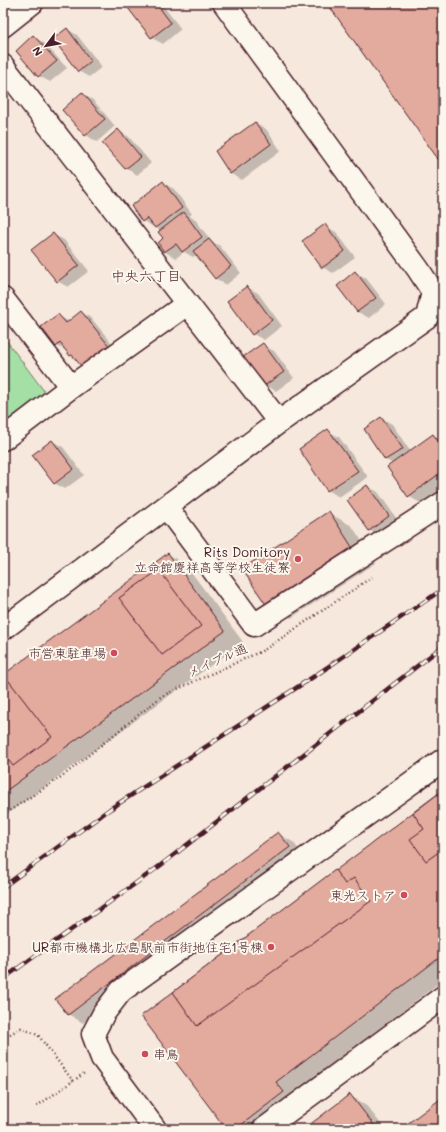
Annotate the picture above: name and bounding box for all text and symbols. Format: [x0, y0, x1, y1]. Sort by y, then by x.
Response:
north arrow [26, 26, 66, 66]
text: N [29, 44, 46, 59]
district label: 中央六丁目 [111, 266, 181, 285]
place label: Rits Domitory 立命館慶祥高等学校生徒寮 [134, 543, 290, 575]
marker: Rits Domitory 立命館慶祥高等学校生徒寮 [293, 554, 303, 564]
street label: メイプル通 [184, 639, 250, 680]
place label: 市営東駐車場 [28, 644, 106, 661]
marker: 市営東駐車場 [109, 648, 119, 658]
place label: 東光ストア [330, 886, 396, 903]
marker: 東光ストア [399, 890, 409, 900]
place label: UR都市機構北広島駅前市街地住宅1号棟 [32, 938, 263, 955]
marker: UR都市機構北広島駅前市街地住宅1号棟 [266, 942, 276, 952]
place label: 串鳥 [153, 1045, 179, 1062]
marker: 串鳥 [140, 1049, 150, 1059]

